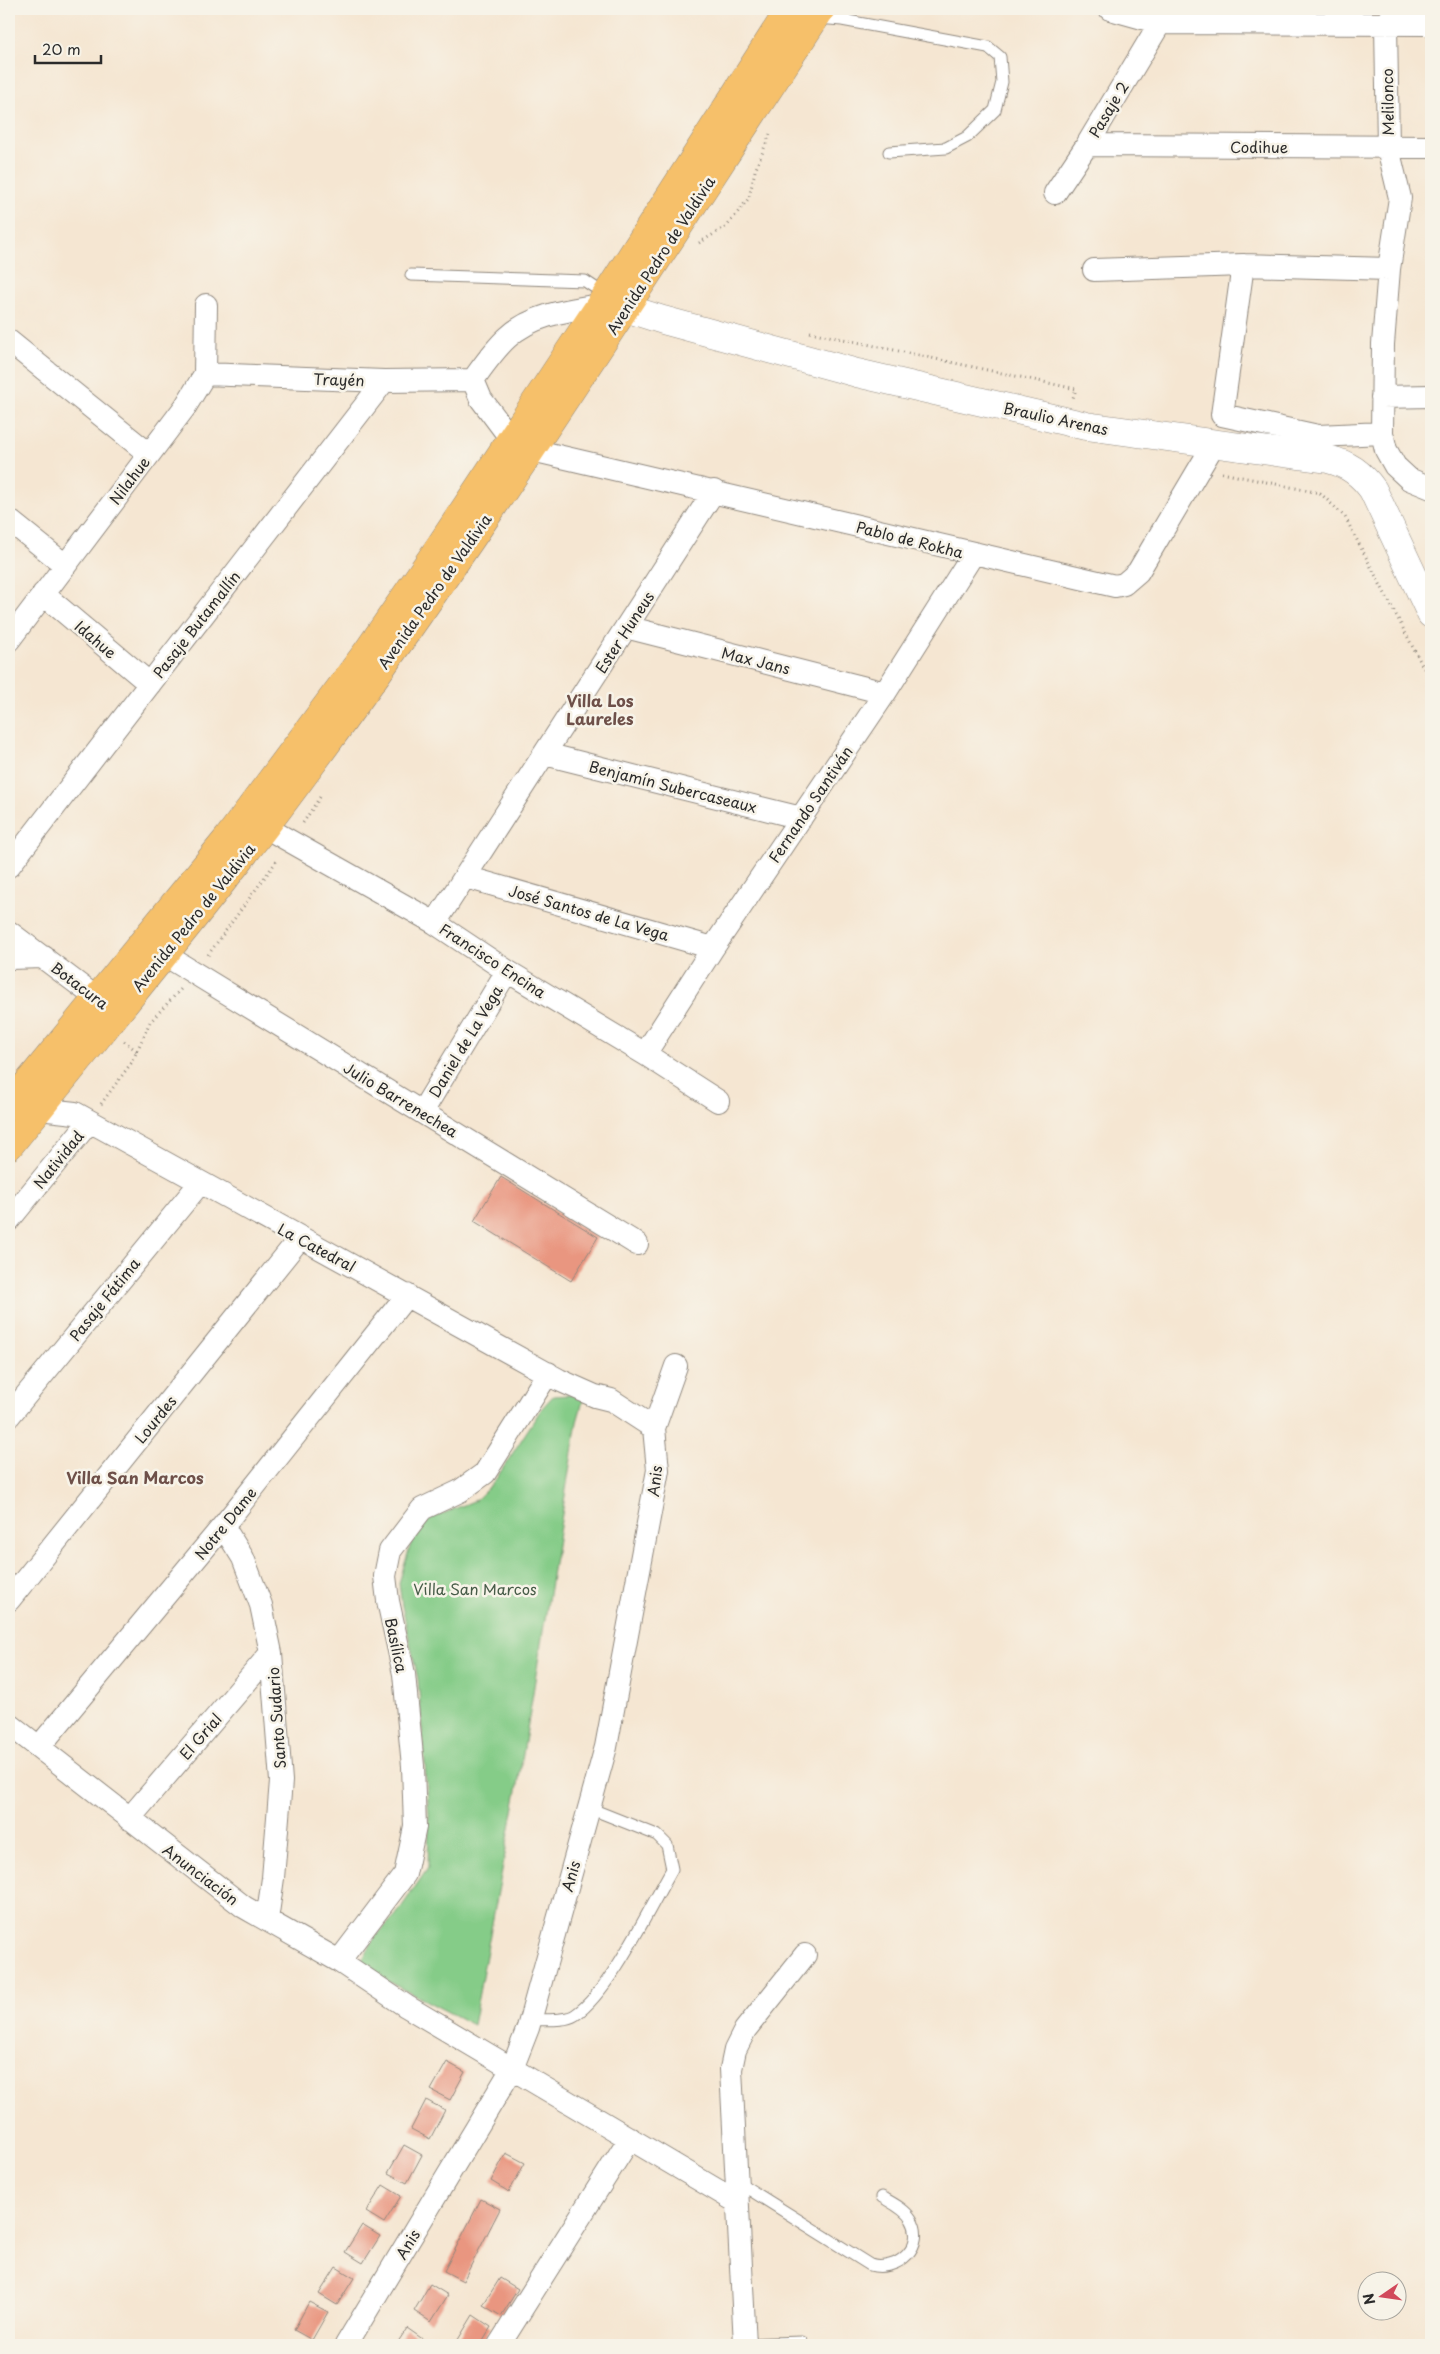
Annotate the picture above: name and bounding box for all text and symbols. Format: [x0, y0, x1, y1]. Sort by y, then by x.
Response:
scale bar [35, 32, 101, 64]
text: 20 m [42, 37, 81, 60]
street label: Melilonco [1375, 68, 1399, 136]
street label: Pasaje 2 [1082, 77, 1134, 141]
street label: Codihue [1230, 135, 1288, 158]
street label: Avenida Pedro de Valdivia [600, 171, 720, 339]
street label: Trayén [313, 367, 365, 391]
street label: Braulio Arenas [1001, 396, 1111, 440]
street label: Nilahue [103, 451, 155, 509]
street label: Avenida Pedro de Valdivia [372, 508, 497, 673]
street label: Pablo de Rokha [854, 515, 967, 564]
street label: Pasaje Butamallín [147, 565, 245, 683]
street label: Ester Huneus [589, 586, 659, 678]
street label: Idahue [70, 615, 122, 663]
street label: Max Jans [719, 640, 793, 680]
district label: Villa Los Laureles [566, 688, 634, 730]
street label: Fernando Santiván [762, 741, 858, 867]
street label: Benjamín Subercaseaux [587, 754, 759, 818]
street label: Avenida Pedro de Valdivia [126, 838, 260, 996]
street label: José Santos de La Vega [506, 878, 672, 946]
street label: Francisco Encina [435, 917, 551, 1003]
street label: Botacura [46, 956, 114, 1015]
street label: Daniel de La Vega [422, 980, 508, 1101]
street label: Julio Barrenechea [339, 1056, 463, 1143]
street label: Natividad [27, 1125, 89, 1193]
street label: La Catedral [274, 1217, 360, 1277]
street label: Pasaje Fátima [63, 1252, 145, 1346]
street label: Lourdes [129, 1390, 182, 1448]
street label: Anis [641, 1464, 667, 1498]
district label: Villa San Marcos [66, 1465, 204, 1489]
street label: Notre Dame [189, 1482, 261, 1564]
park label: Villa San Marcos [413, 1577, 537, 1600]
street label: Basílica [380, 1615, 414, 1675]
street label: Santo Sudario [261, 1666, 291, 1770]
street label: El Grial [173, 1708, 227, 1764]
street label: Anunciación [158, 1838, 244, 1910]
street label: Anis [555, 1858, 585, 1894]
street label: Anis [389, 2224, 425, 2263]
north arrow [1358, 2272, 1408, 2322]
text: N [1357, 2291, 1380, 2307]

